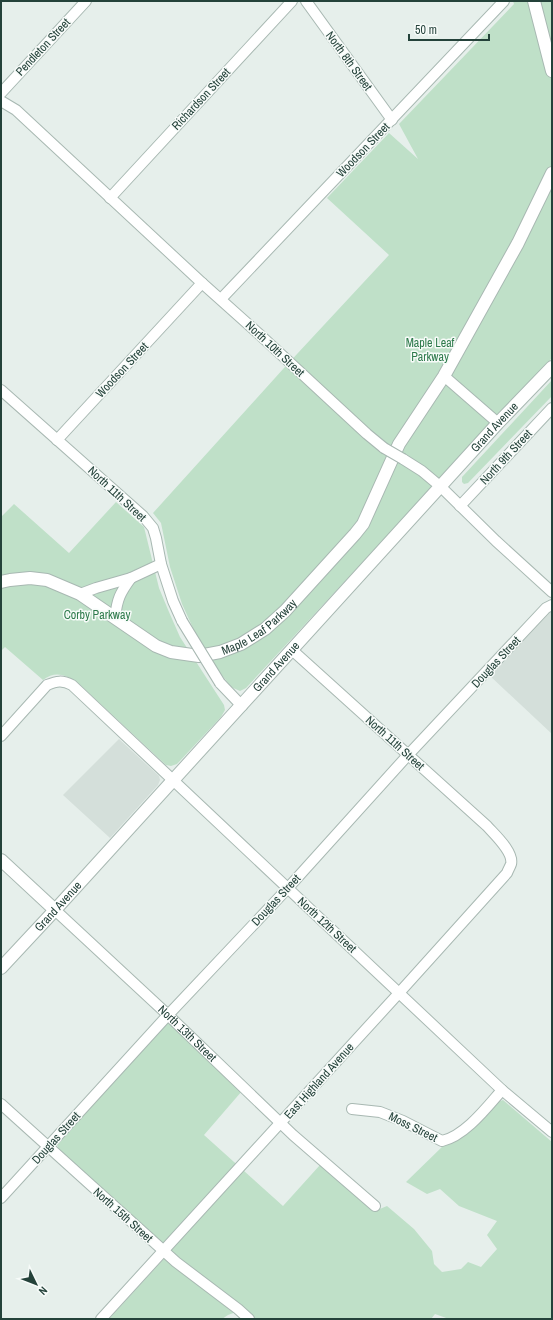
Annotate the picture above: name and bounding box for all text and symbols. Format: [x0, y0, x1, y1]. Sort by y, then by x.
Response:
street label: Pendleton Street [12, 15, 74, 79]
scale bar [409, 16, 489, 42]
text: 50 m [415, 22, 437, 38]
street label: North 8th Street [322, 28, 376, 94]
street label: Richardson Street [168, 64, 234, 133]
street label: Woodson Street [333, 119, 393, 181]
street label: North 10th Street [242, 318, 308, 381]
park label: Maple Leaf Parkway [406, 335, 455, 365]
street label: Woodson Street [92, 339, 152, 401]
street label: Grand Avenue [467, 399, 522, 456]
street label: North 9th Street [476, 426, 536, 488]
street label: North 11th Street [84, 463, 150, 525]
street label: Maple Leaf Parkway [219, 595, 300, 659]
park label: Corby Parkway [64, 607, 130, 623]
street label: Douglas Street [468, 633, 524, 691]
street label: Grand Avenue [249, 638, 303, 695]
street label: North 11th Street [362, 712, 428, 774]
street label: Douglas Street [248, 871, 304, 929]
street label: Grand Avenue [31, 878, 85, 935]
street label: North 12th Street [294, 894, 360, 957]
street label: North 13th Street [155, 1002, 220, 1065]
street label: East Highland Avenue [281, 1040, 357, 1122]
street label: Douglas Street [28, 1108, 84, 1168]
street label: Moss Street [386, 1108, 440, 1146]
street label: North 15th Street [90, 1184, 156, 1246]
north arrow [16, 1264, 56, 1304]
text: N [36, 1284, 51, 1298]

